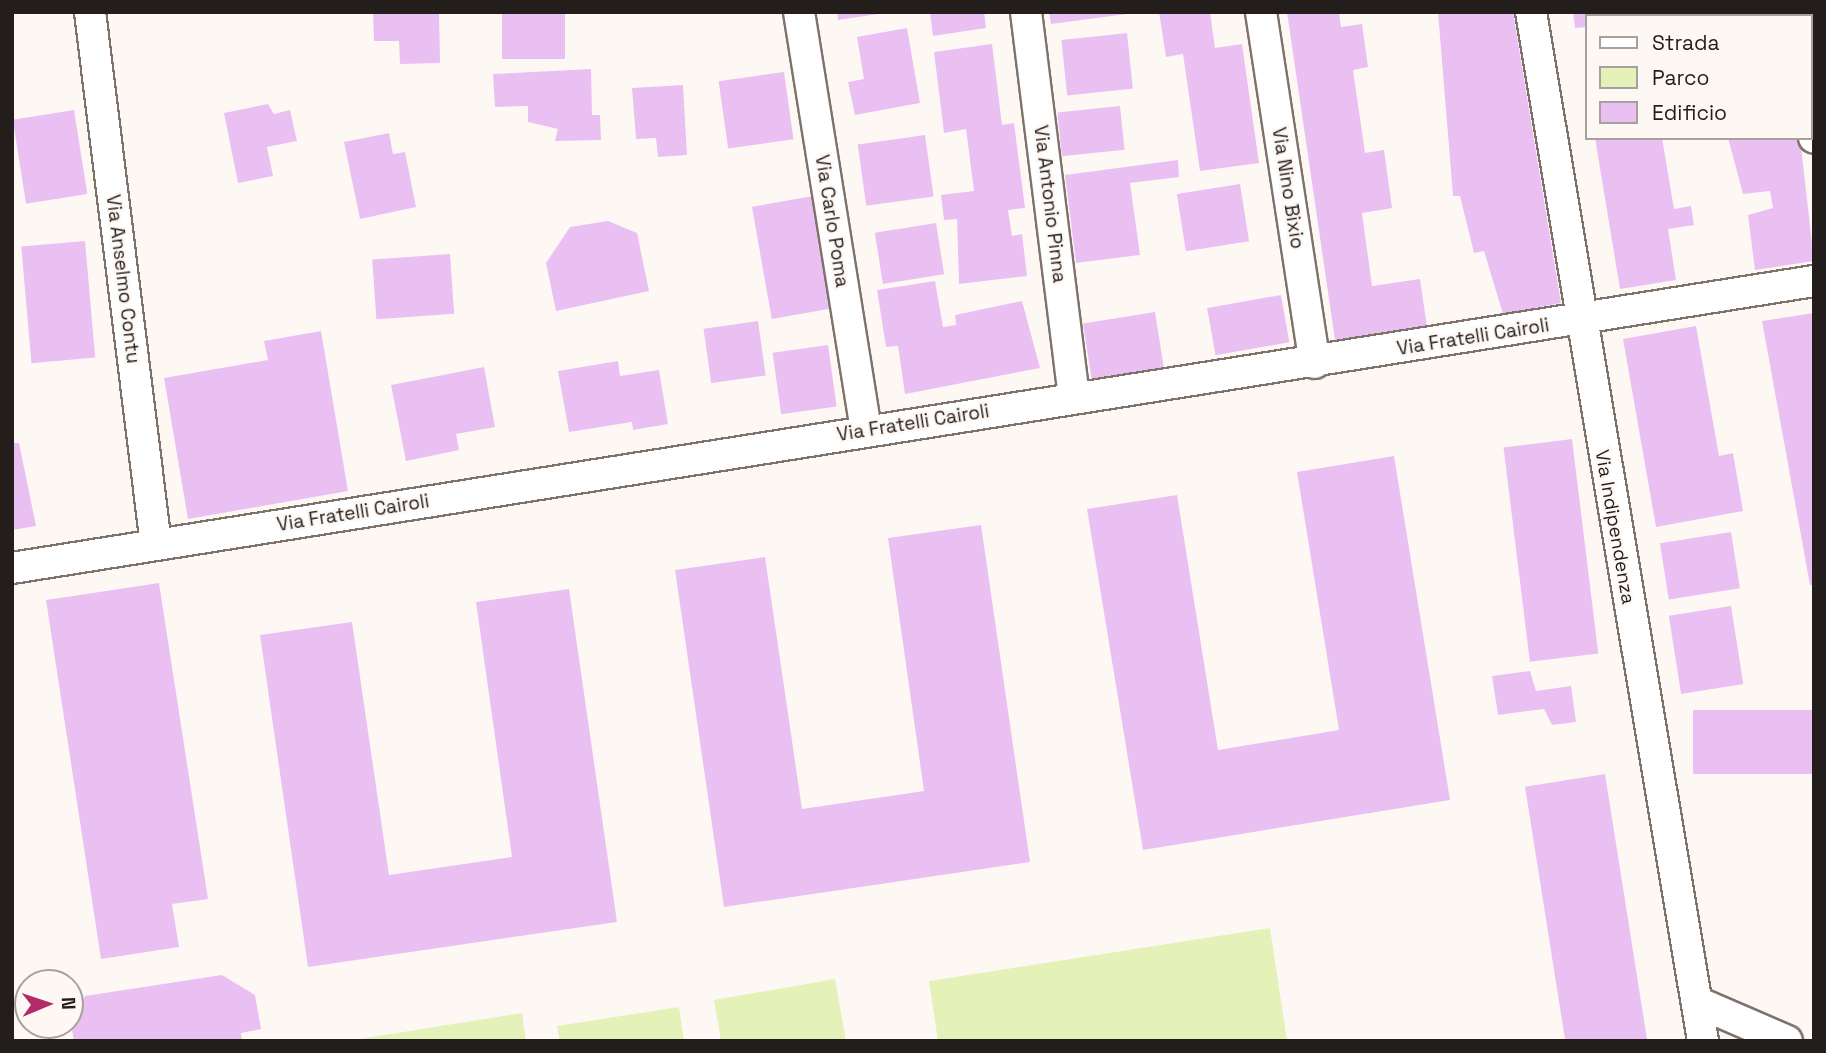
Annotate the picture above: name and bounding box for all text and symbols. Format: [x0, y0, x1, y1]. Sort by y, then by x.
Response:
legend [1584, 14, 1812, 140]
text: Strada [1652, 29, 1719, 56]
text: Parco [1652, 64, 1710, 91]
text: Edificio [1652, 99, 1727, 126]
street label: Via Antonio Pinna [1029, 124, 1071, 284]
street label: Via Nino Bixio [1267, 126, 1309, 250]
street label: Via Carlo Poma [810, 153, 854, 289]
street label: Via Anselmo Contu [101, 193, 145, 365]
street label: Via Fratelli Cairoli [1395, 314, 1551, 360]
street label: Via Fratelli Cairoli [835, 400, 991, 446]
street label: Via Indipendenza [1590, 448, 1640, 606]
street label: Via Fratelli Cairoli [275, 490, 431, 536]
north arrow [14, 969, 84, 1039]
text: N [56, 997, 81, 1010]

